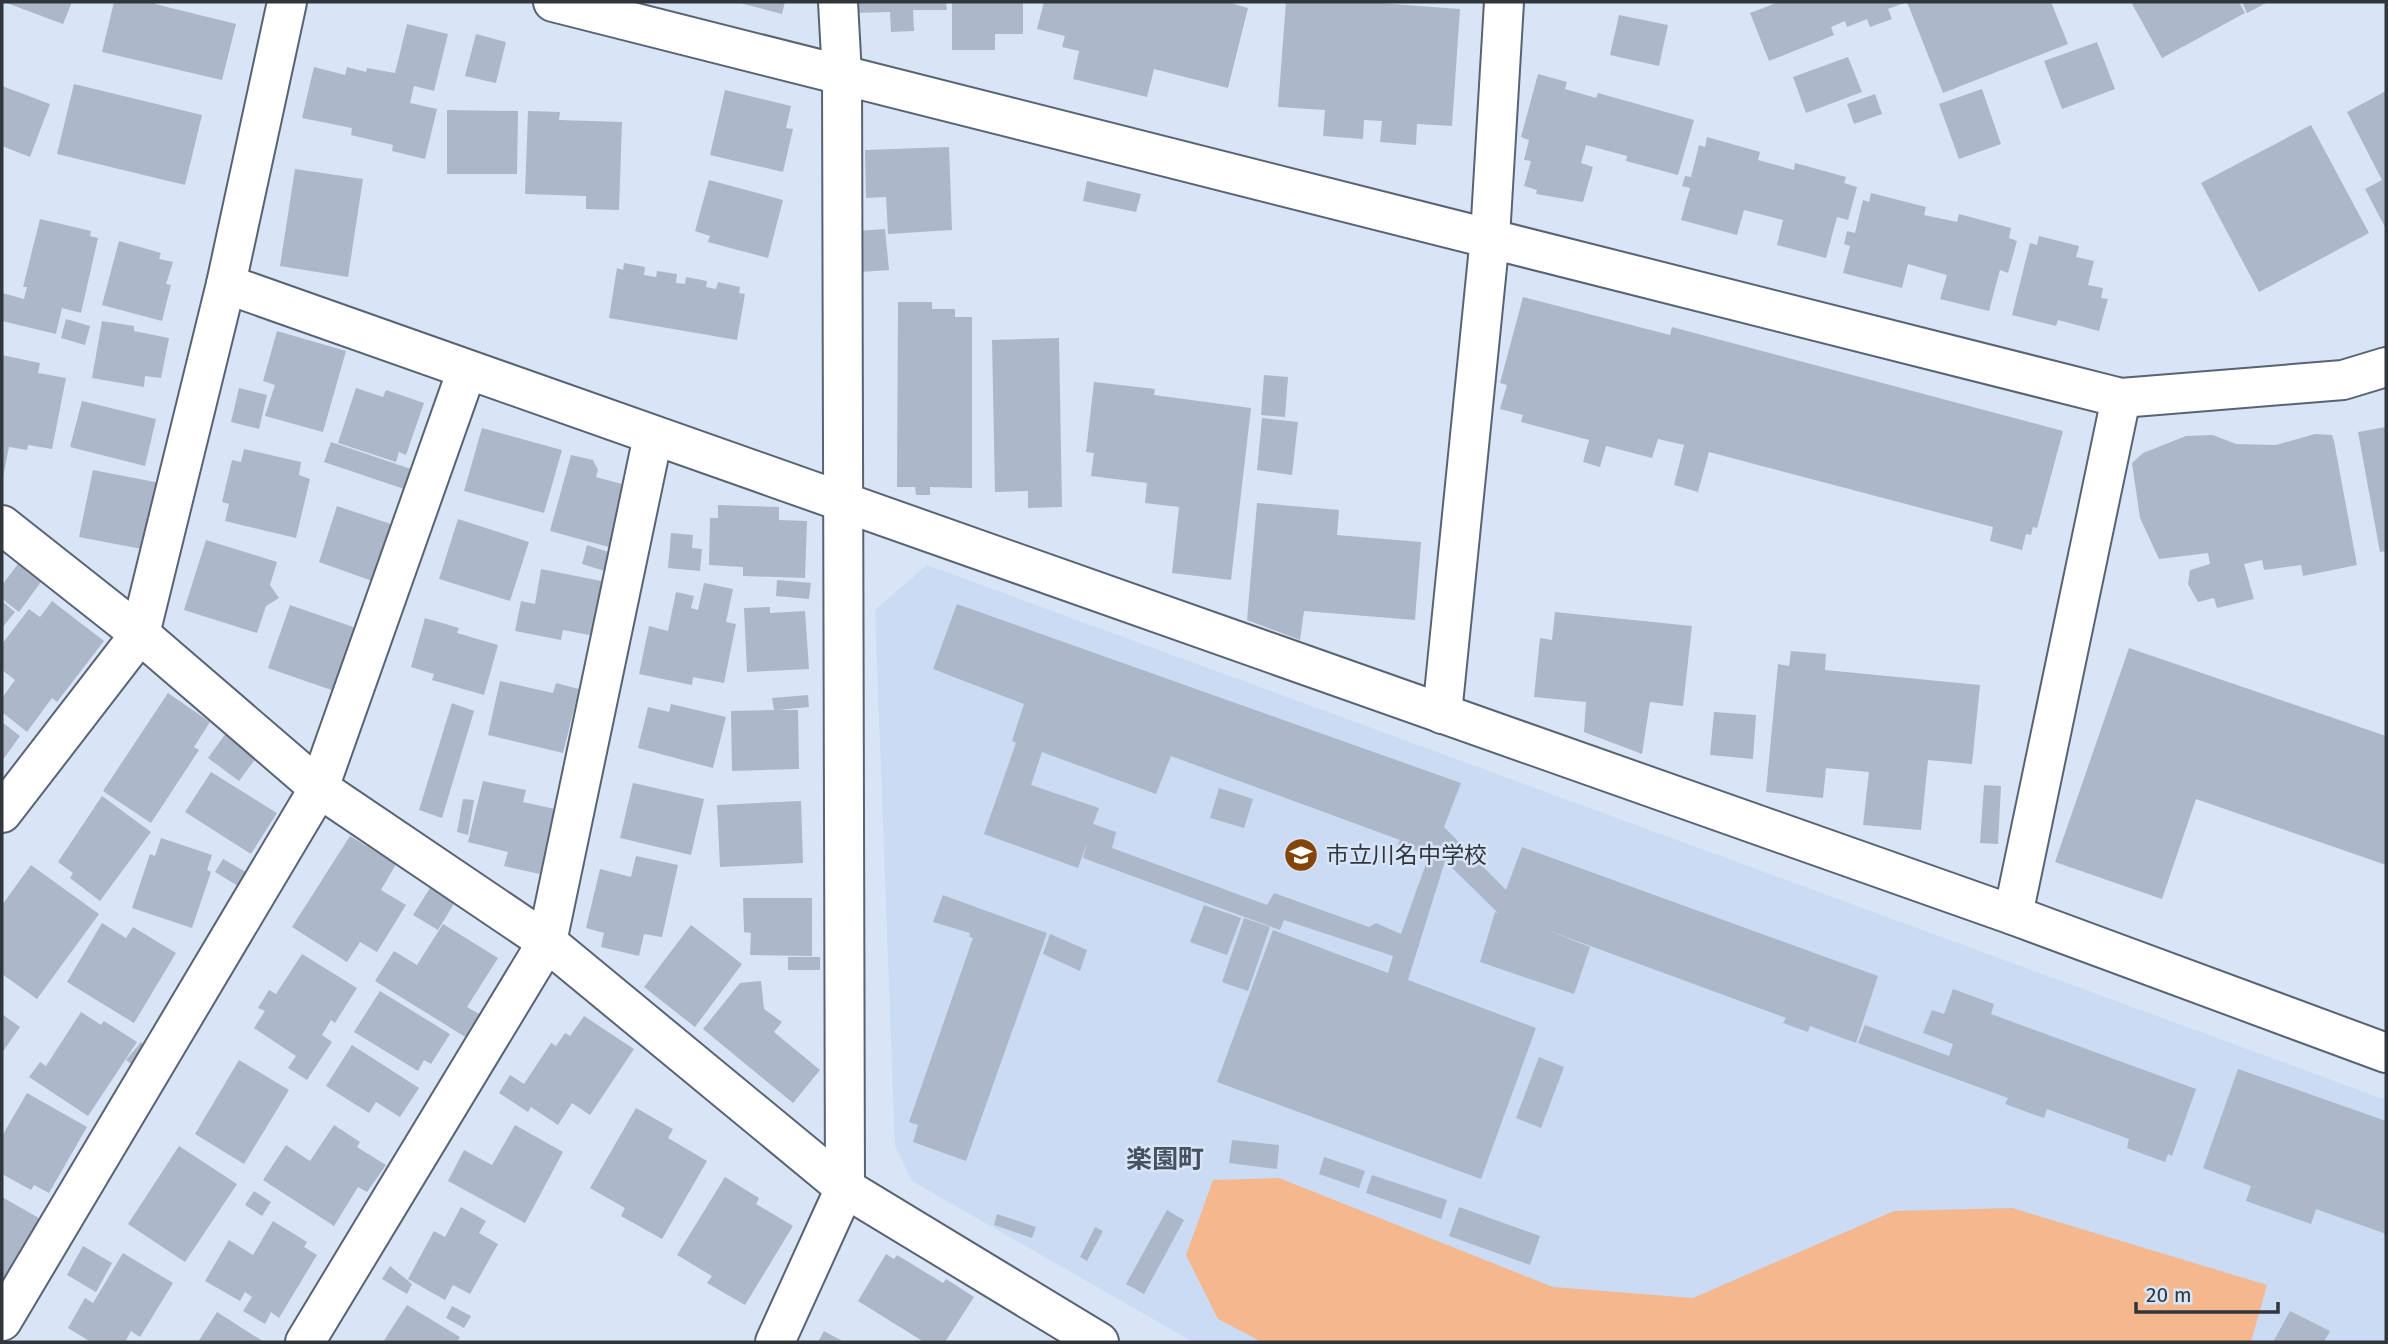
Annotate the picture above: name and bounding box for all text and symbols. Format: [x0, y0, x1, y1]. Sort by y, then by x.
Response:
school or university icon: 市立川名中学校 [1282, 836, 1320, 874]
place label: 市立川名中学校 [1326, 841, 1487, 869]
district label: 楽園町 [1126, 1144, 1204, 1175]
scale bar [2136, 1270, 2278, 1314]
text: 20 m [2146, 1282, 2192, 1308]

